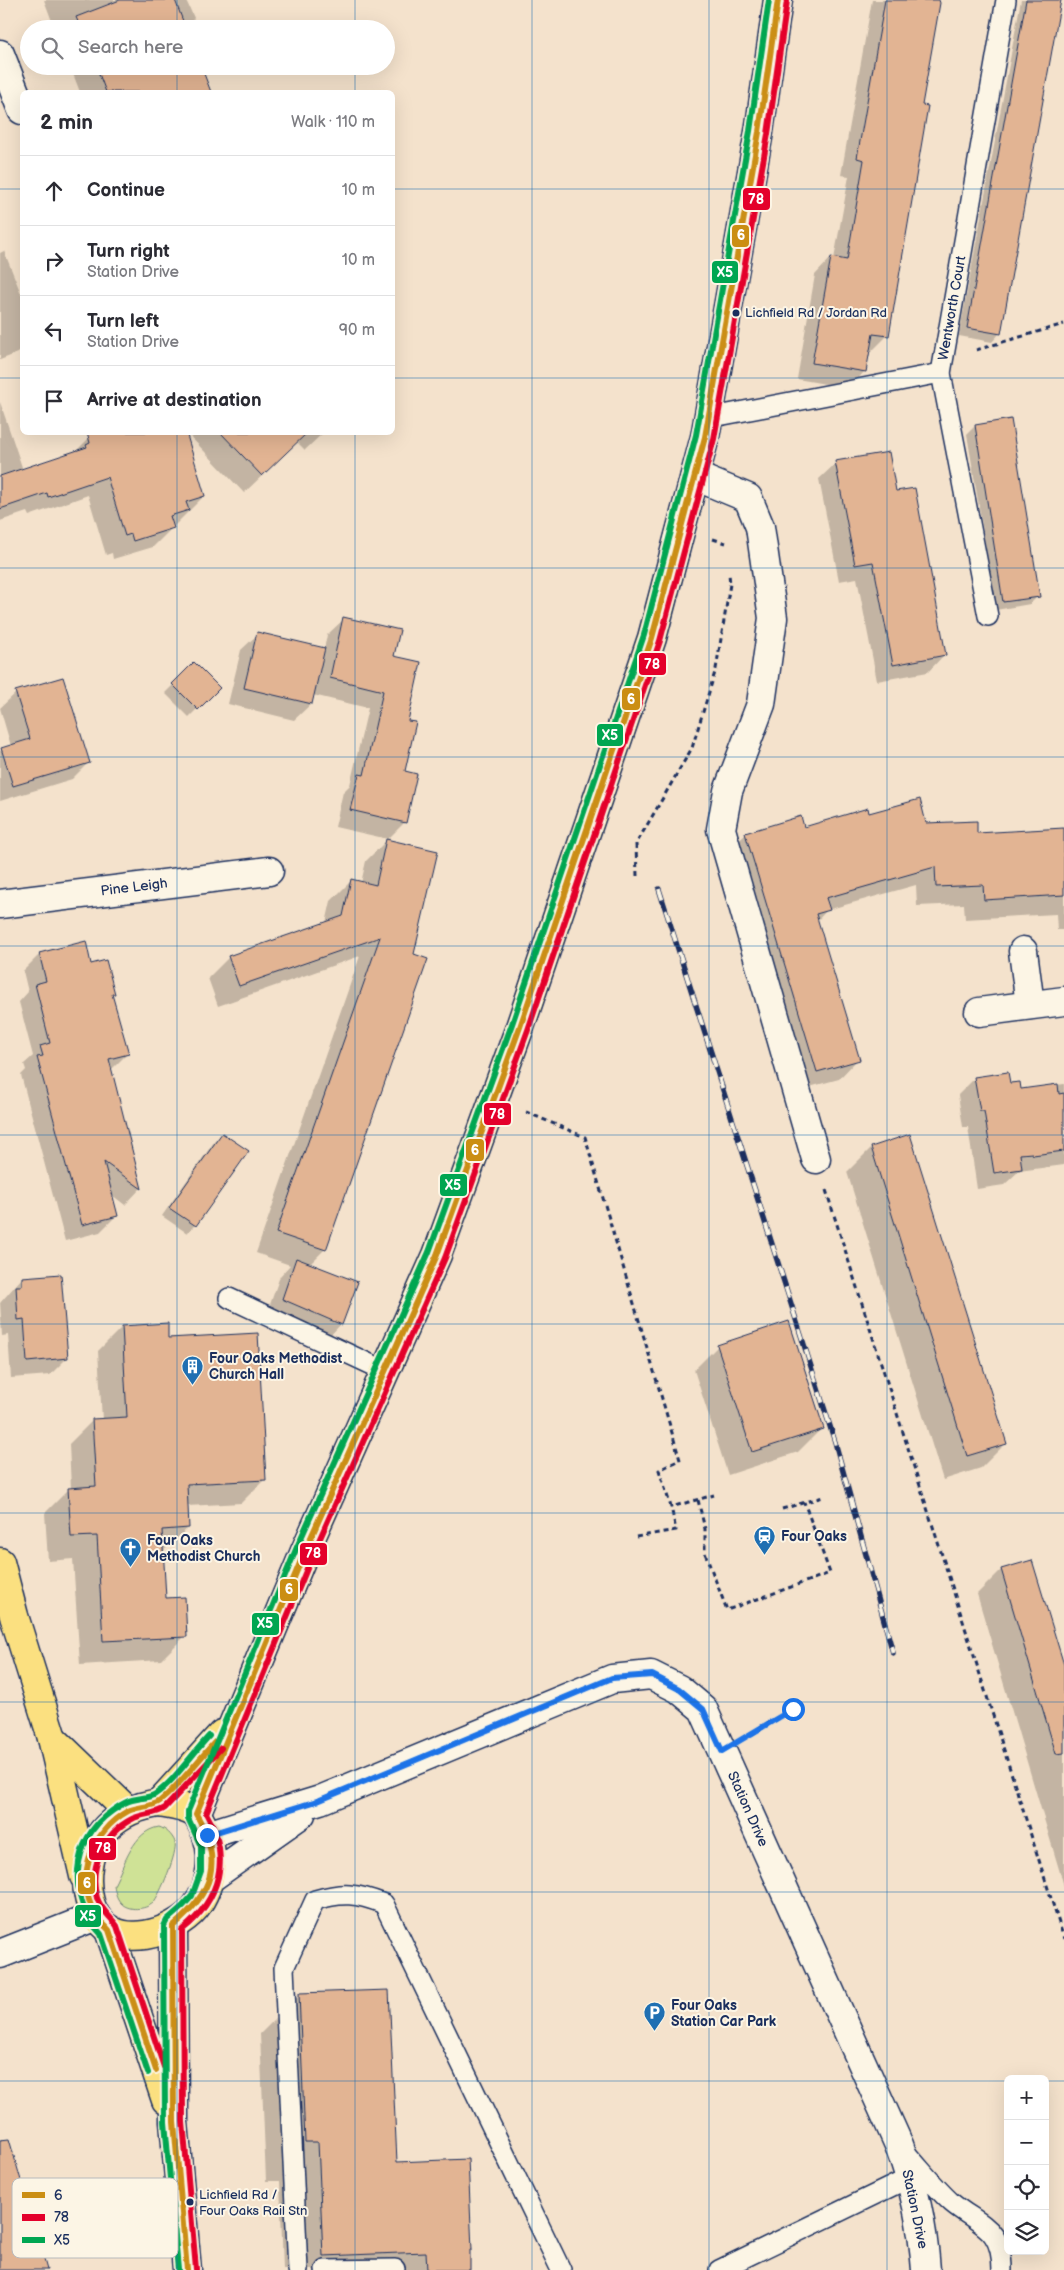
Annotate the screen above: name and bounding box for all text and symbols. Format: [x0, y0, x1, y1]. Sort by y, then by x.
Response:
search box [20, 20, 395, 75]
icon: search [38, 34, 66, 62]
text: Search here [78, 36, 183, 59]
text: 2 min [40, 110, 93, 135]
text: Walk · 110 m [291, 113, 375, 132]
icon: ahead [40, 177, 68, 205]
text: Continue [87, 179, 165, 202]
text: 10 m [342, 181, 375, 200]
line badge: 78 [742, 187, 771, 211]
text: 78 [748, 191, 764, 208]
line badge: 6 [731, 224, 750, 248]
text: 6 [737, 227, 745, 244]
text: Turn right [87, 240, 170, 263]
icon: right [40, 247, 68, 275]
text: 10 m [342, 251, 375, 270]
street label: Wentworth Court [934, 254, 970, 362]
line badge: X5 [711, 260, 739, 284]
text: Station Drive [87, 263, 179, 282]
text: X5 [717, 264, 733, 281]
place label: Lichfield Rd / Jordan Rd [745, 305, 887, 321]
marker: Lichfield Rd / Jordan Rd [731, 308, 741, 318]
text: Turn left [87, 310, 159, 333]
icon: left [40, 317, 68, 345]
text: 90 m [339, 321, 375, 340]
text: Station Drive [87, 333, 179, 352]
icon: arrive [40, 387, 68, 415]
text: Arrive at destination [87, 389, 262, 412]
line badge: 78 [638, 652, 667, 676]
text: 78 [644, 656, 660, 673]
line badge: 6 [621, 687, 641, 711]
text: 6 [627, 691, 635, 708]
line badge: X5 [596, 723, 624, 747]
text: X5 [602, 727, 618, 744]
street label: Pine Leigh [100, 874, 169, 900]
line badge: 78 [483, 1102, 512, 1126]
text: 78 [489, 1106, 505, 1123]
line badge: 6 [465, 1138, 485, 1162]
text: 6 [471, 1142, 479, 1159]
line badge: X5 [439, 1173, 468, 1197]
text: X5 [445, 1177, 461, 1194]
place label: Four Oaks Methodist Church Hall [209, 1350, 342, 1383]
building icon: Four Oaks Methodist Church Hall [181, 1354, 205, 1385]
station icon: Four Oaks [753, 1524, 777, 1555]
place label: Four Oaks [781, 1528, 847, 1545]
place label: Four Oaks Methodist Church [147, 1532, 260, 1565]
church icon: Four Oaks Methodist Church [119, 1536, 143, 1567]
line badge: 78 [299, 1542, 328, 1566]
text: 78 [305, 1545, 321, 1562]
line badge: 6 [279, 1578, 299, 1602]
text: 6 [285, 1581, 293, 1598]
line badge: X5 [251, 1612, 280, 1636]
text: X5 [257, 1615, 273, 1632]
route start [782, 1698, 805, 1721]
street label: Station Drive [724, 1769, 772, 1849]
route end [196, 1824, 219, 1847]
line badge: 78 [88, 1837, 117, 1861]
text: 78 [95, 1840, 111, 1857]
line badge: 6 [77, 1871, 96, 1895]
text: 6 [83, 1875, 91, 1892]
line badge: X5 [74, 1904, 102, 1928]
text: X5 [80, 1908, 96, 1925]
place label: Four Oaks Station Car Park [671, 1997, 777, 2030]
parking icon: Four Oaks Station Car Park [643, 2001, 667, 2032]
map controls [1004, 2075, 1049, 2255]
button: + [1004, 2075, 1049, 2120]
button: − [1004, 2120, 1049, 2165]
button: locate [1004, 2165, 1049, 2210]
street label: Station Drive [898, 2168, 932, 2250]
legend [12, 2178, 178, 2258]
text: 6 [54, 2187, 63, 2204]
place label: Lichfield Rd / Four Oaks Rail Stn [199, 2187, 307, 2219]
marker: Lichfield Rd / Four Oaks Rail Stn [185, 2197, 195, 2207]
text: 78 [54, 2209, 69, 2226]
button: layers [1004, 2210, 1049, 2255]
text: X5 [53, 2232, 70, 2249]

